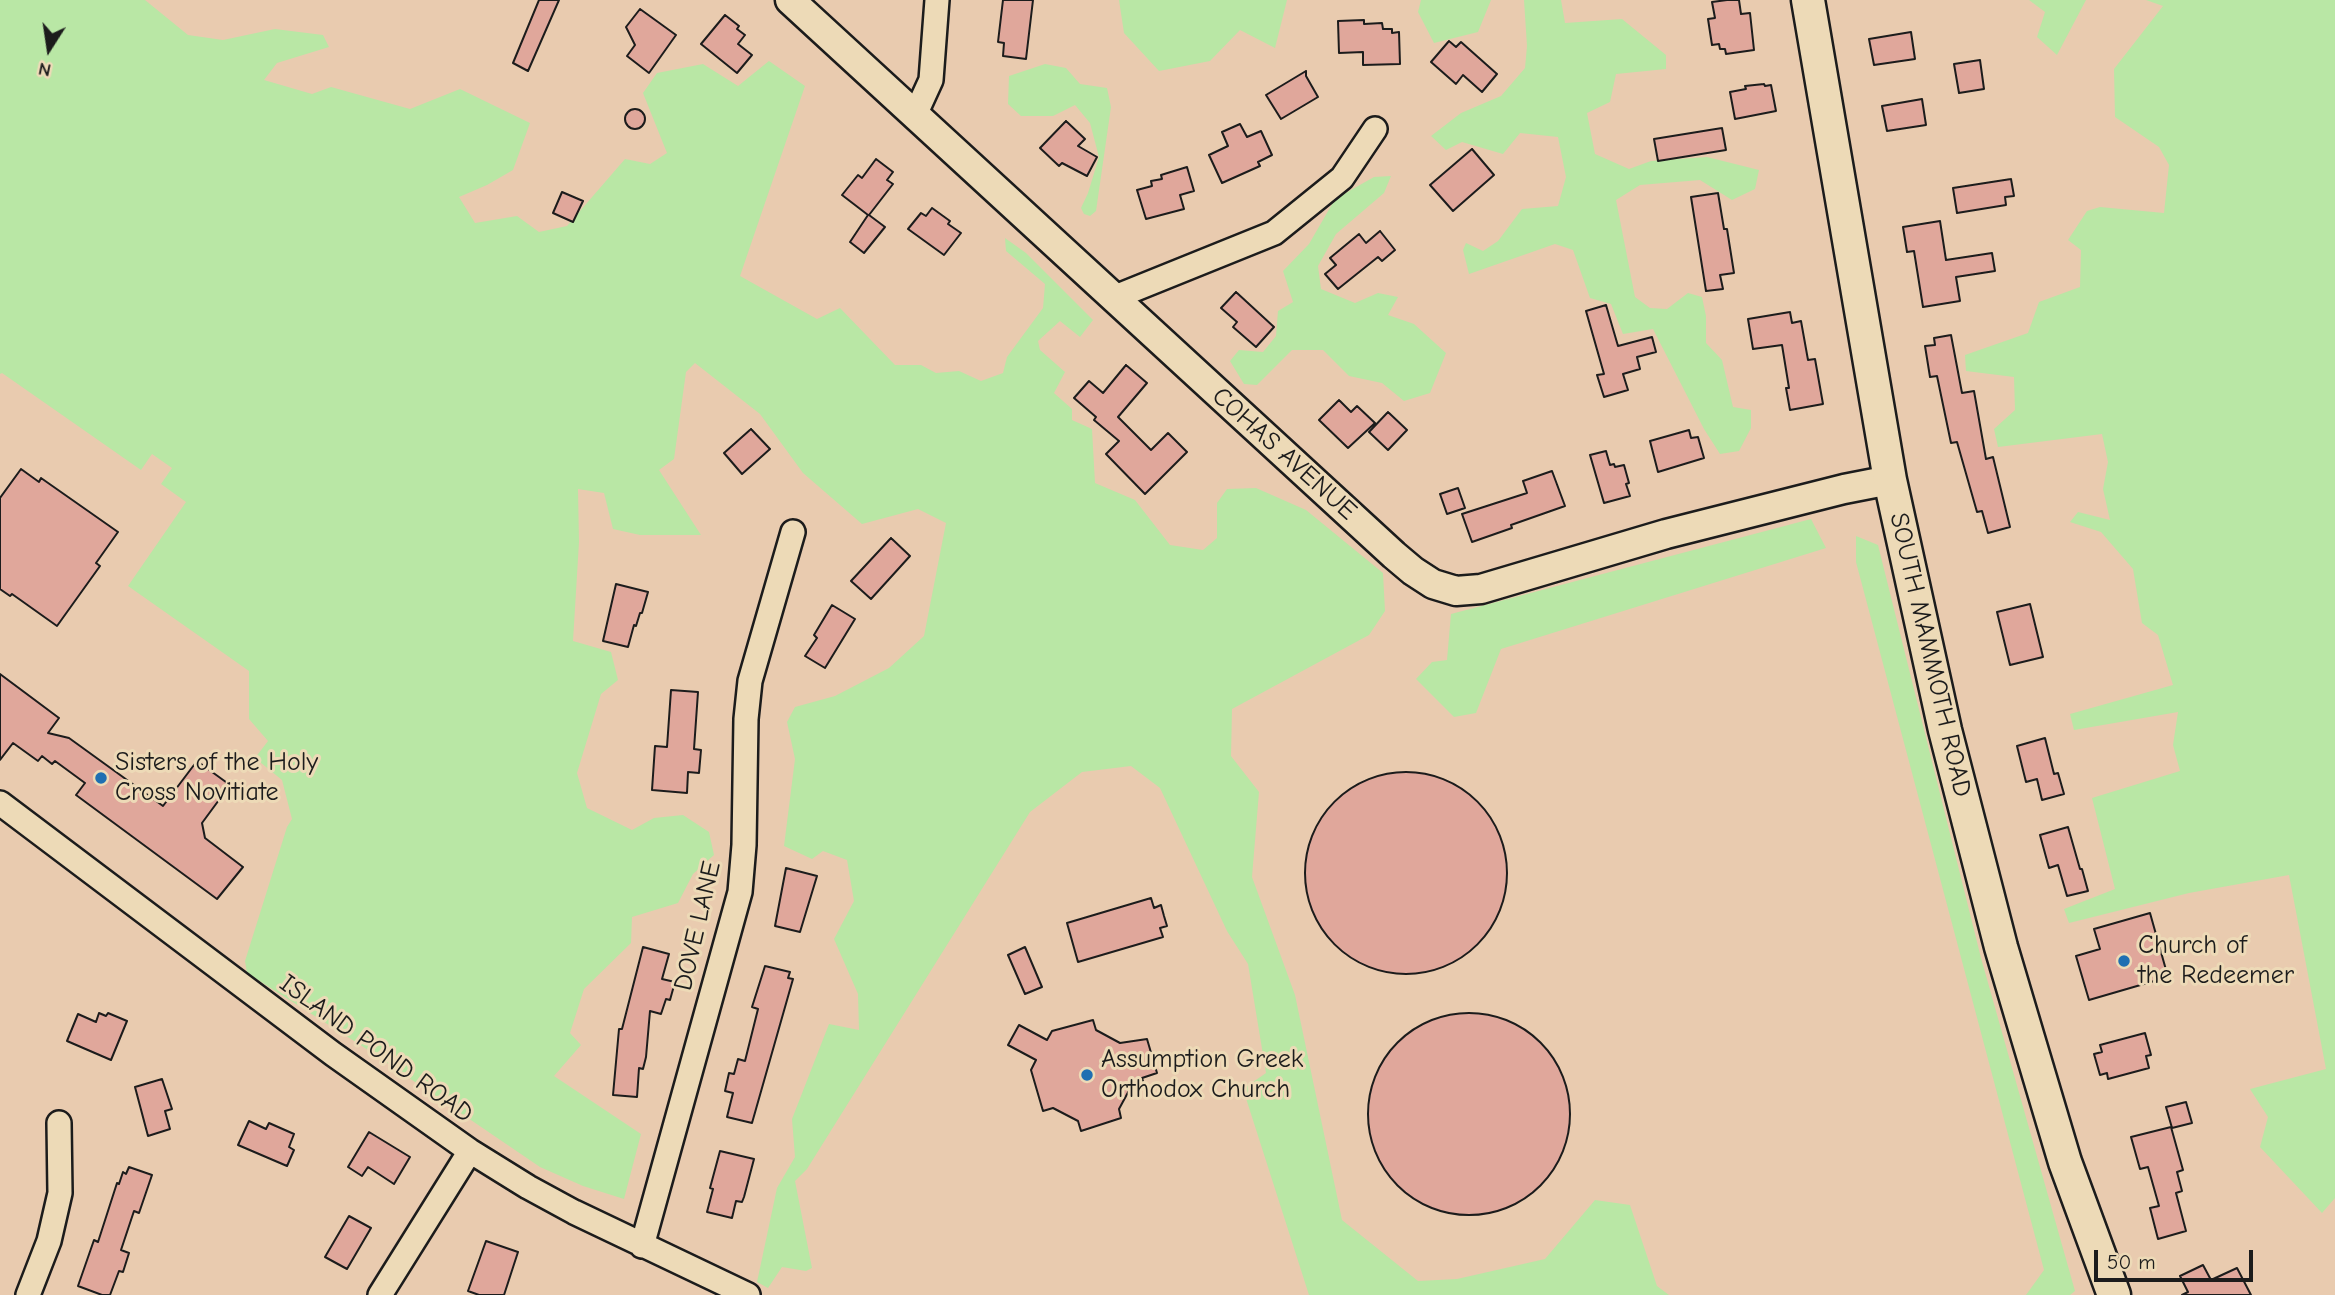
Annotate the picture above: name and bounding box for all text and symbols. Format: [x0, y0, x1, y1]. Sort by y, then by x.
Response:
north arrow [14, 14, 84, 84]
text: N [36, 57, 53, 82]
street label: COHAS AVENUE [1205, 381, 1363, 527]
street label: SOUTH MAMMOTH ROAD [1882, 510, 1978, 800]
place label: Sisters of the Holy Cross Novitiate [115, 747, 318, 808]
marker: Sisters of the Holy Cross Novitiate [93, 770, 109, 786]
street label: DOVE LANE [668, 858, 728, 994]
place label: Church of the Redeemer [2138, 930, 2294, 992]
marker: Church of the Redeemer [2116, 953, 2132, 969]
street label: ISLAND POND ROAD [273, 968, 479, 1130]
place label: Assumption Greek Orthodox Church [1101, 1044, 1303, 1106]
marker: Assumption Greek Orthodox Church [1079, 1067, 1095, 1083]
scale bar [2097, 1236, 2256, 1280]
text: 50 m [2107, 1250, 2156, 1274]

